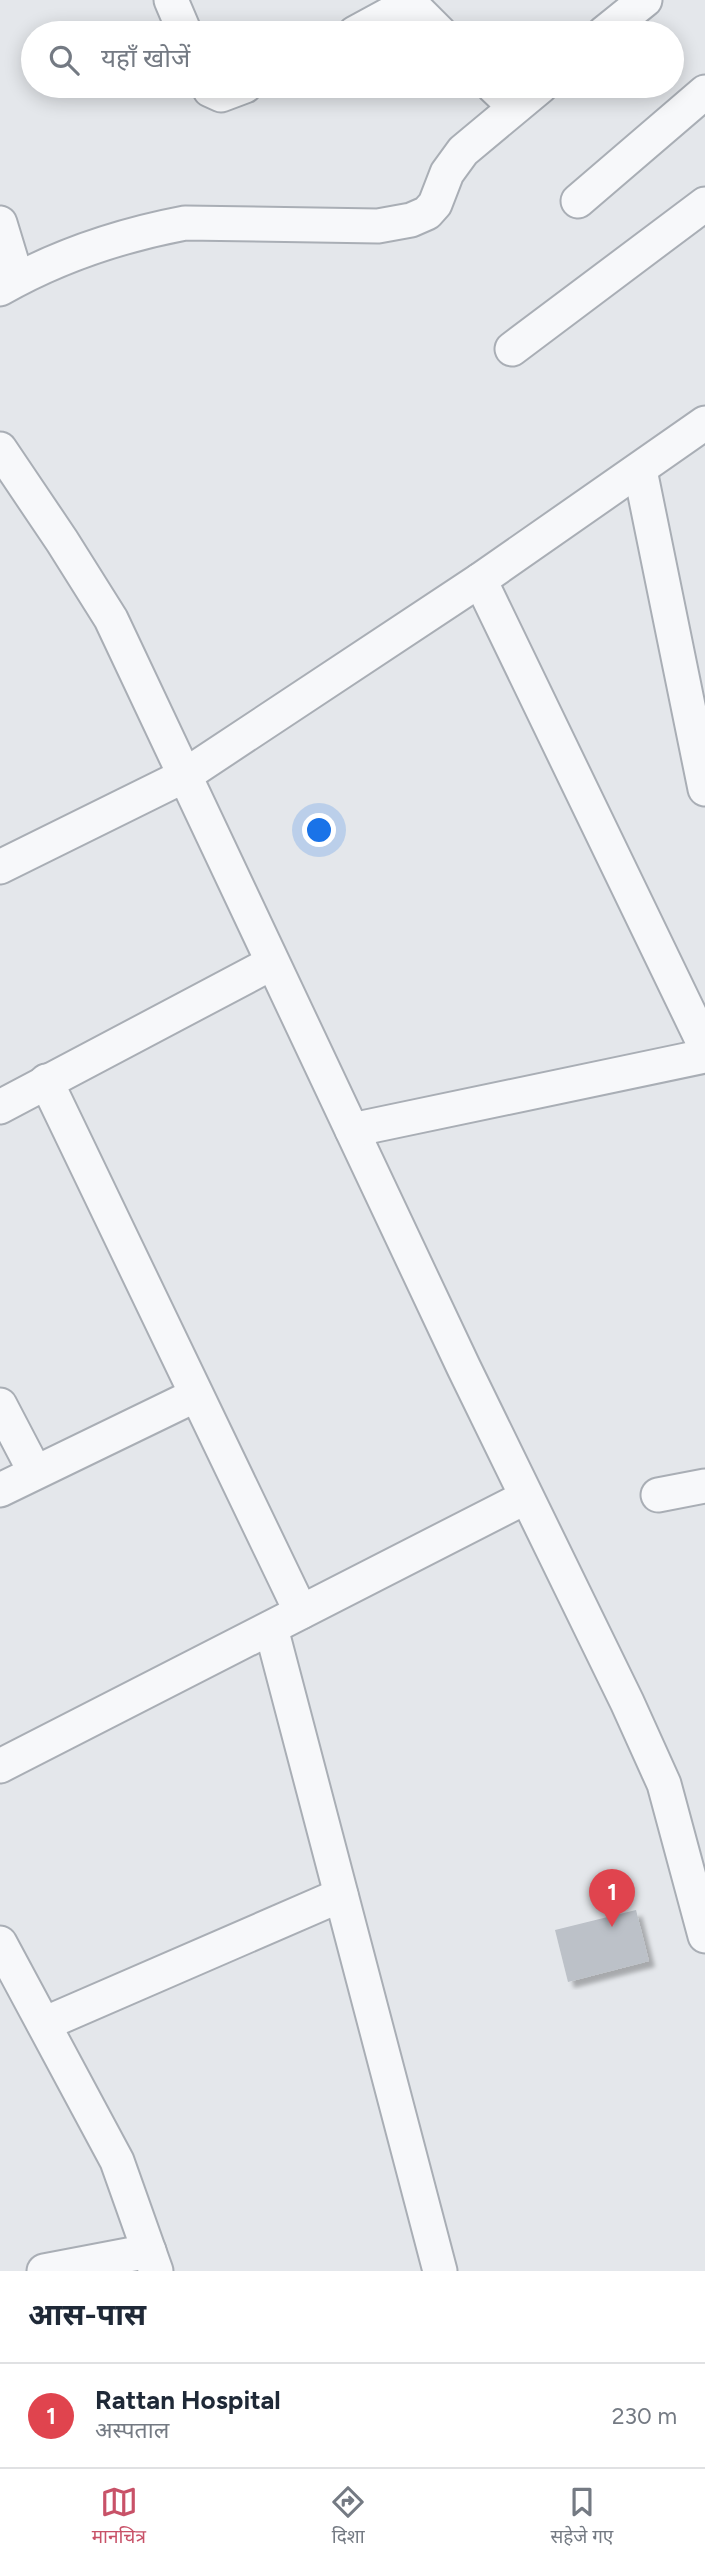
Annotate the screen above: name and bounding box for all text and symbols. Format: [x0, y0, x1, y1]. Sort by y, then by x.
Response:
search box [21, 21, 684, 98]
icon: search [45, 41, 83, 79]
text: यहाँ खोजें [101, 42, 190, 74]
your location [302, 813, 336, 847]
pin: 1 [589, 1869, 635, 1927]
text: आस-पास [28, 2296, 146, 2333]
text: Rattan Hospital [95, 2384, 281, 2416]
text: 1 [46, 2402, 56, 2430]
text: 230 m [612, 2402, 677, 2430]
text: अस्पताल [95, 2416, 169, 2444]
tab: मानचित्र [92, 2483, 146, 2551]
tab: दिशा [329, 2483, 367, 2551]
tab: सहेजे गए [550, 2483, 613, 2551]

